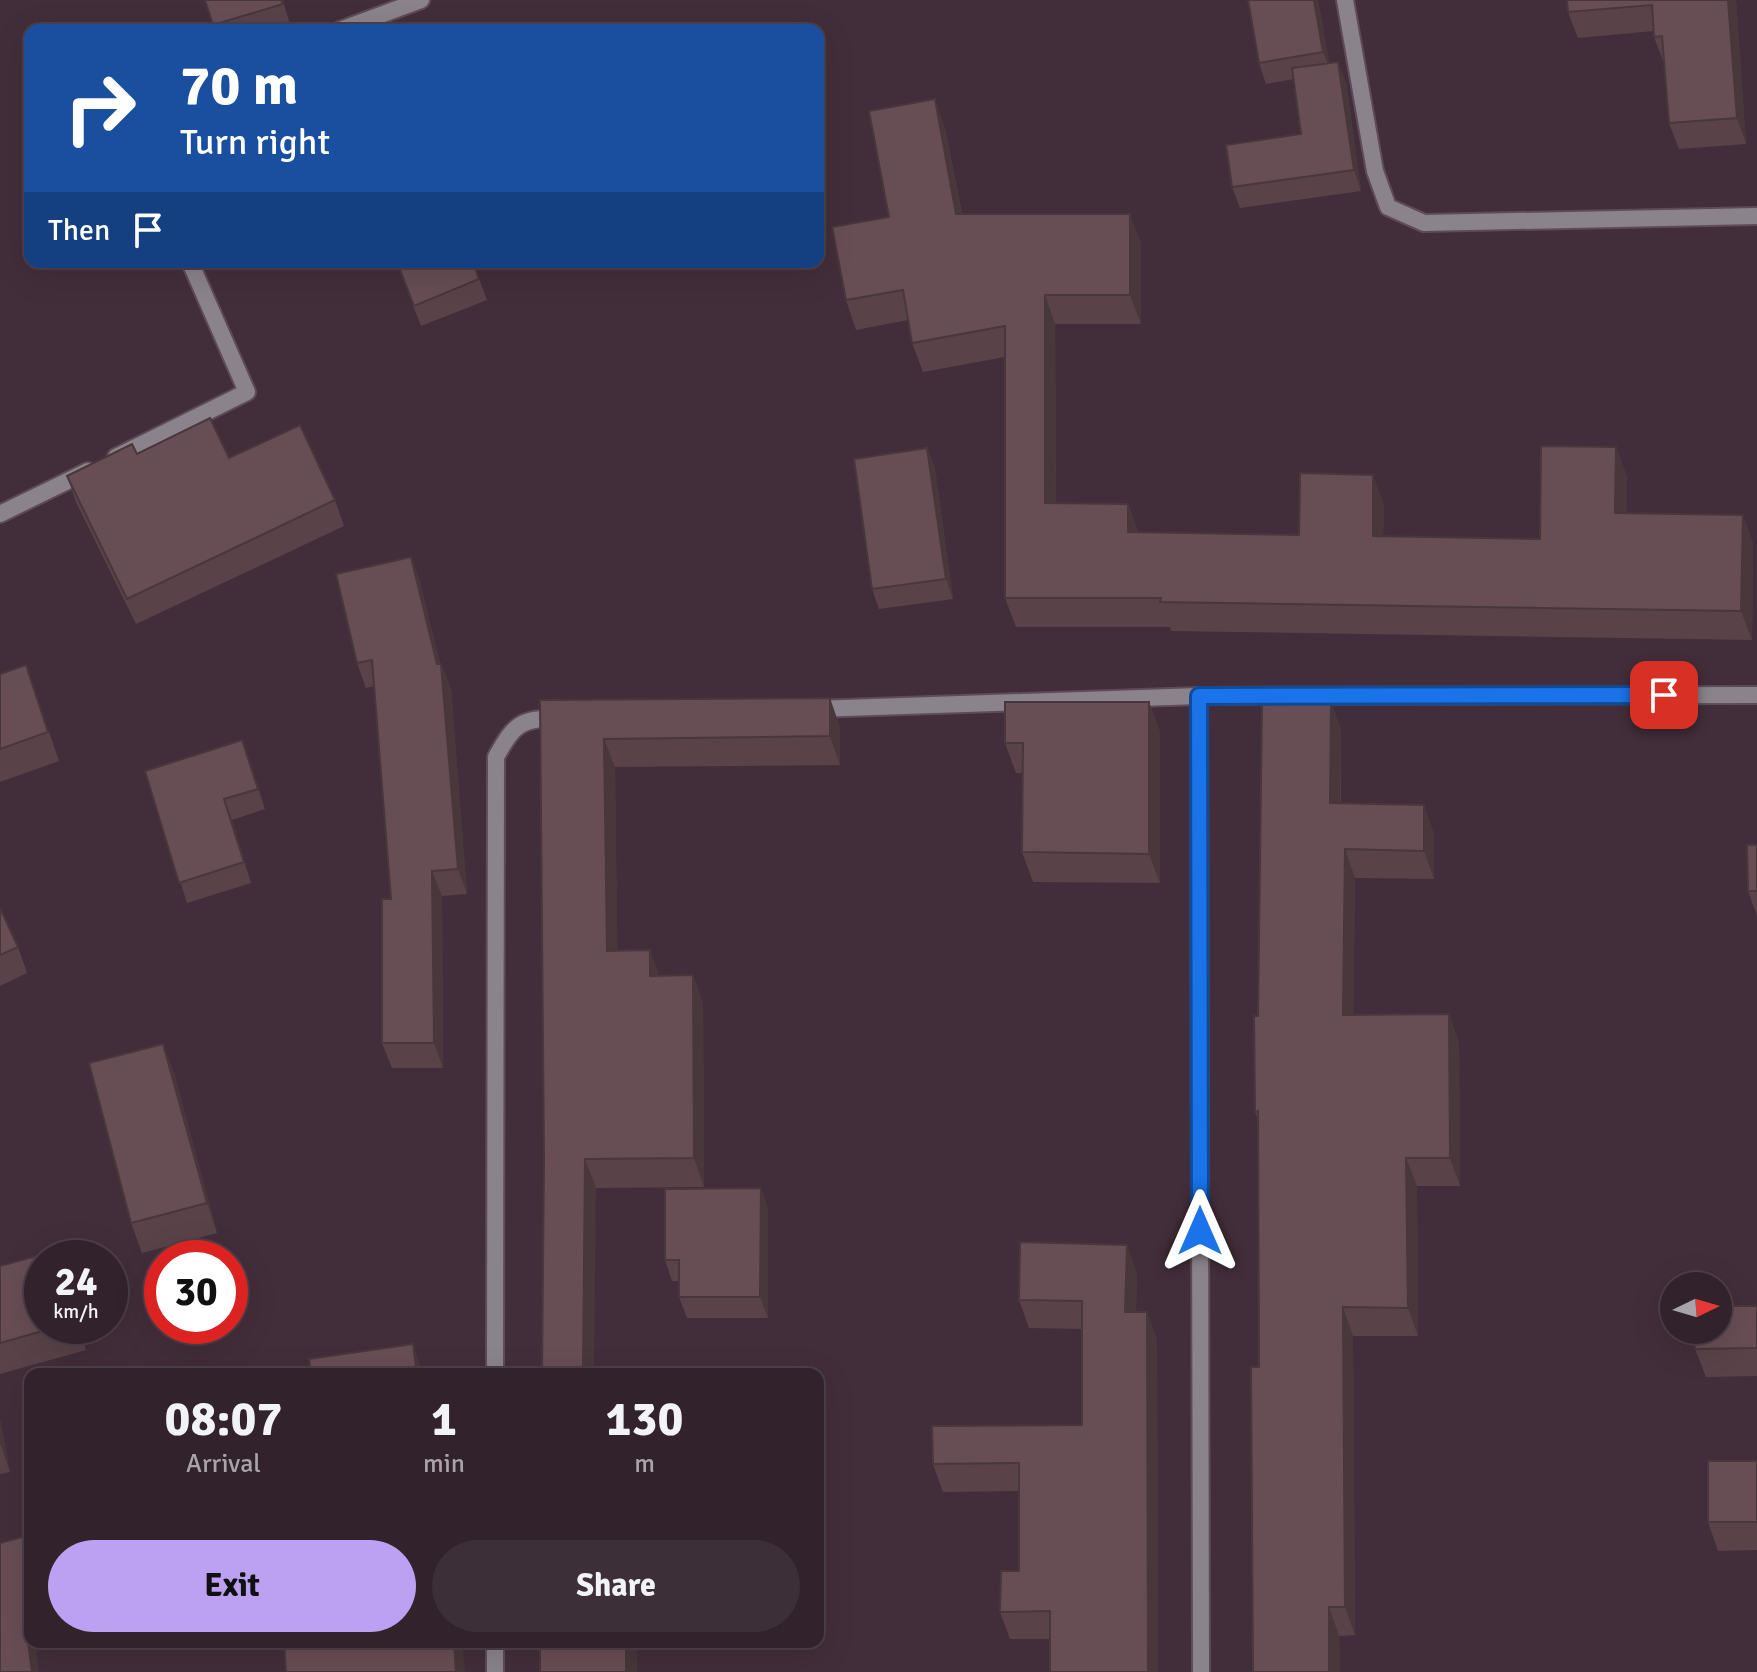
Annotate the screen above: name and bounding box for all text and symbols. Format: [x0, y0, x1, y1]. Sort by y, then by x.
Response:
text: 70 m [180, 51, 298, 120]
icon: right [48, 56, 152, 160]
text: Turn right [180, 120, 330, 165]
icon: arrive [126, 208, 170, 252]
text: Then [48, 212, 110, 249]
pin [1630, 661, 1698, 729]
icon: arrive [1642, 673, 1686, 717]
position arrow [1158, 1189, 1242, 1273]
speed limit sign: 30 [144, 1240, 248, 1344]
text: 24 [54, 1257, 98, 1307]
north arrow [1660, 1272, 1732, 1344]
map controls [1660, 1272, 1732, 1344]
text: km/h [53, 1299, 99, 1324]
text: 08:07 [165, 1390, 282, 1449]
text: 1 [431, 1390, 457, 1449]
text: 130 [606, 1390, 683, 1449]
text: Arrival [186, 1448, 261, 1480]
text: min [423, 1448, 465, 1480]
text: m [634, 1448, 655, 1480]
button: Exit [48, 1540, 416, 1632]
button: Share [432, 1540, 800, 1632]

